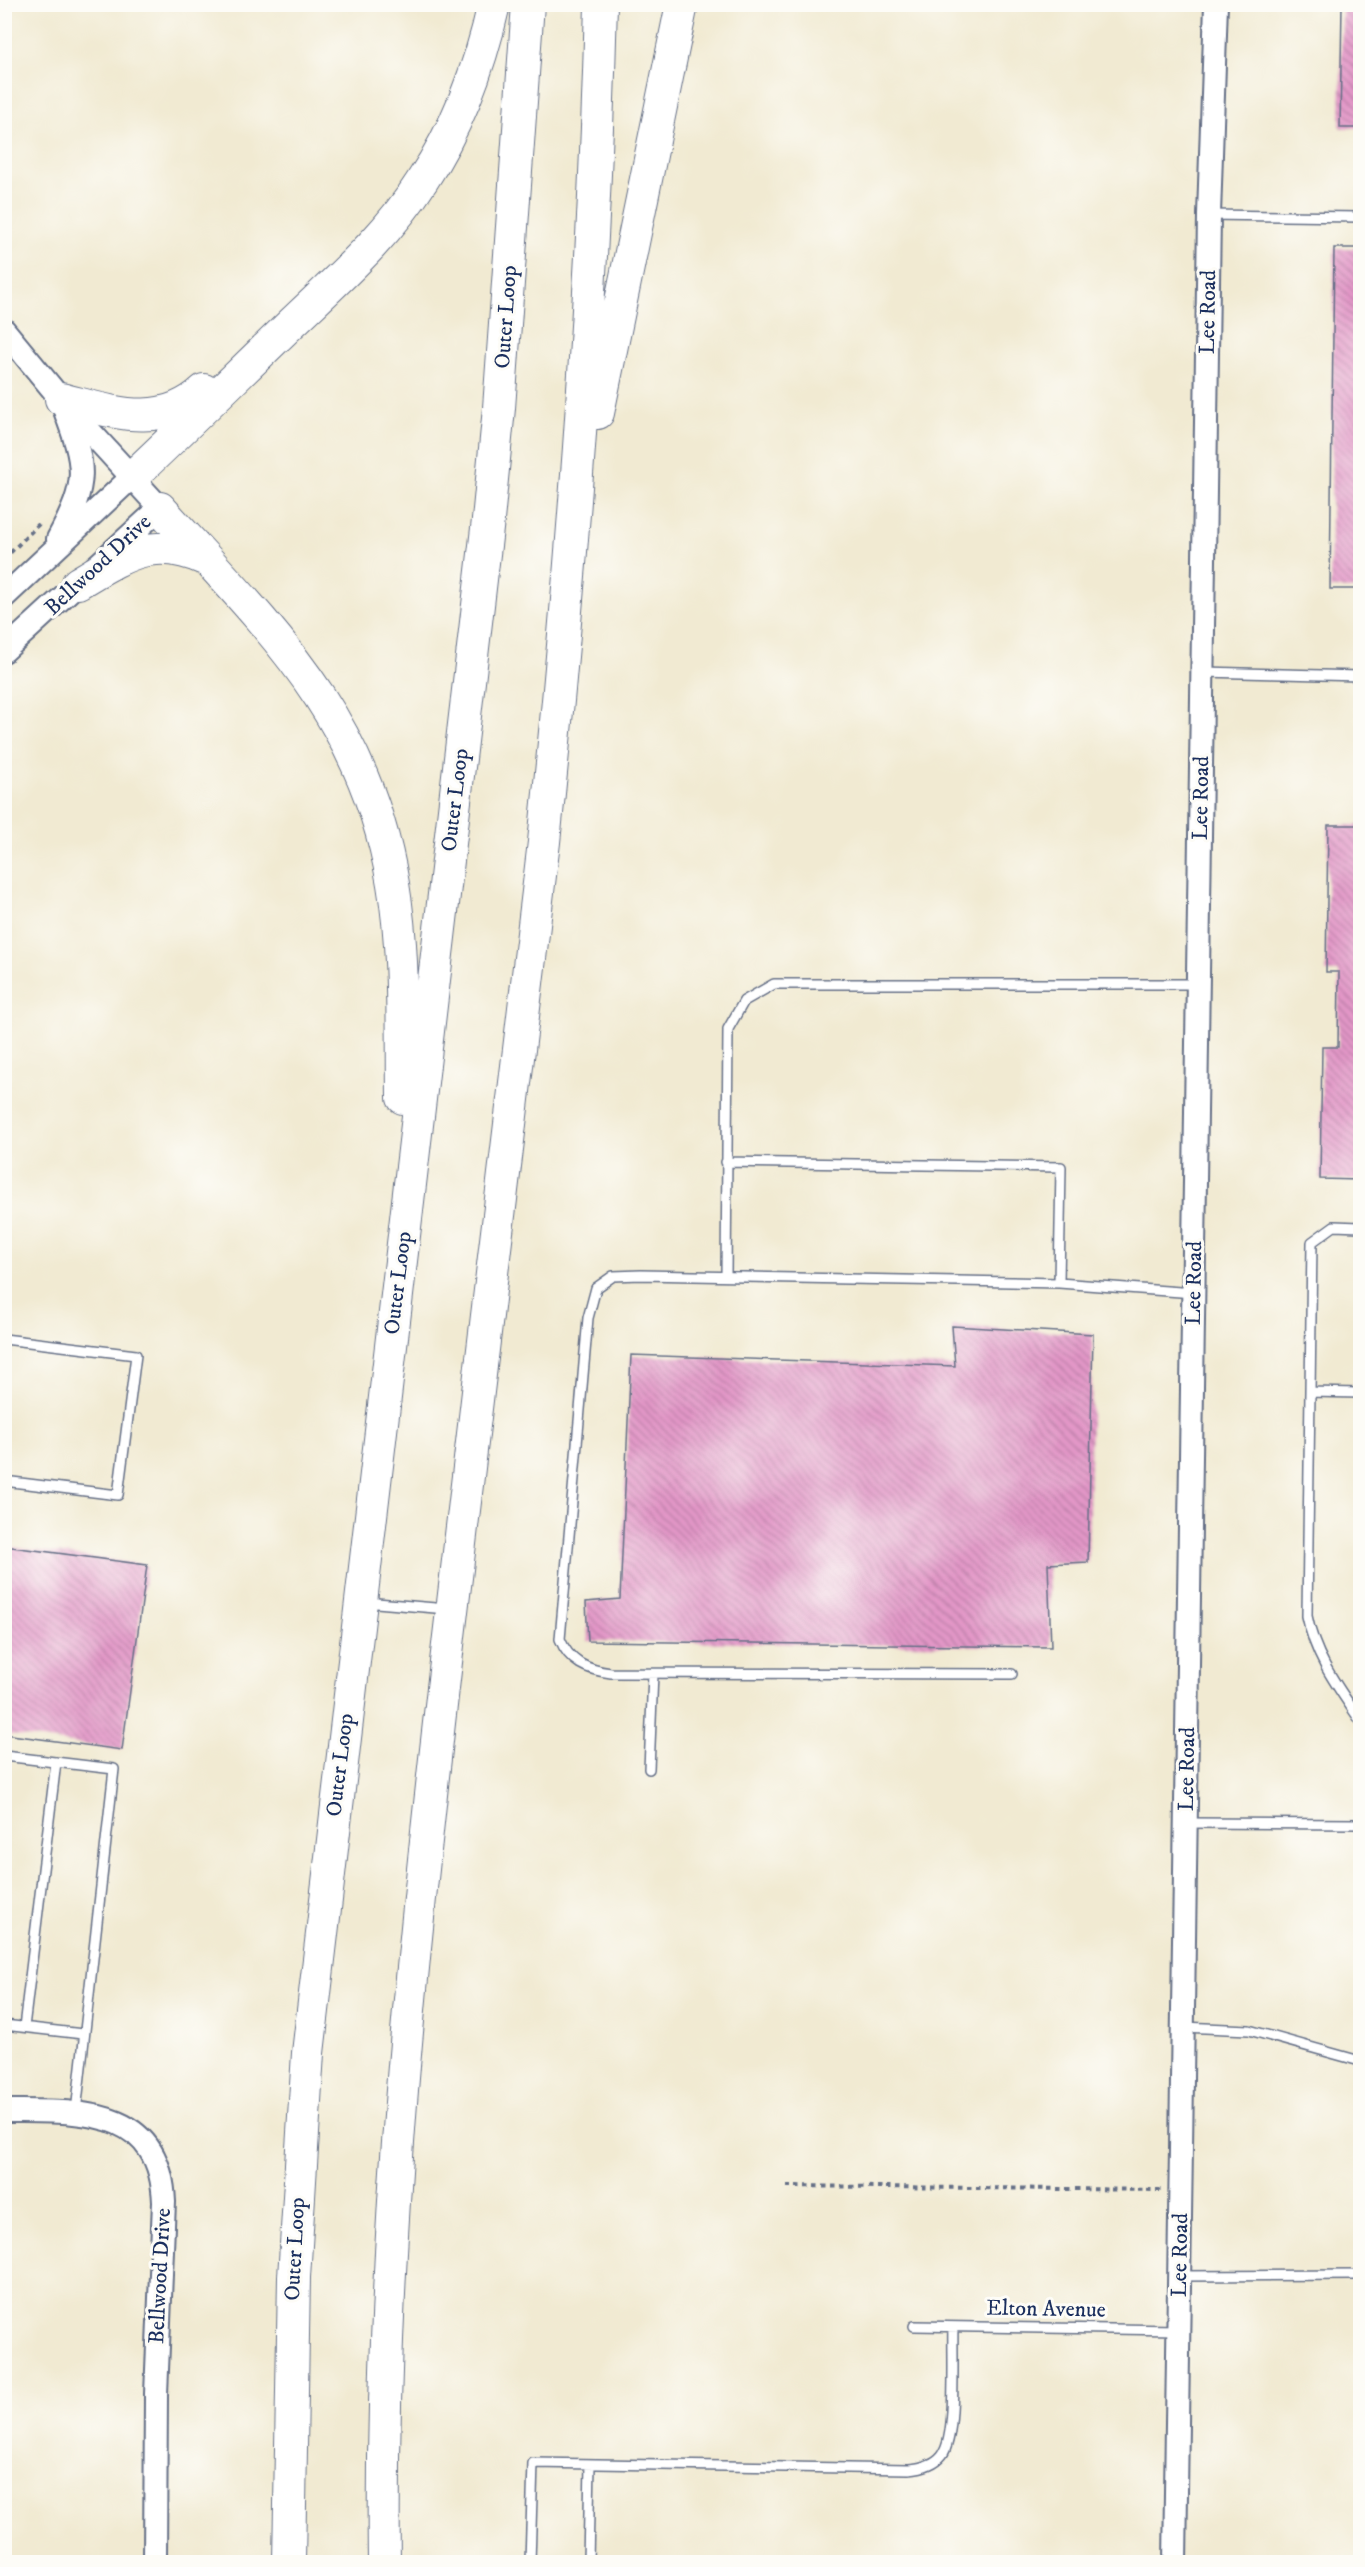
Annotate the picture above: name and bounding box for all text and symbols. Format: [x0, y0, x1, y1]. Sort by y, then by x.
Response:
street label: Outer Loop [489, 264, 523, 370]
street label: Lee Road [1194, 270, 1222, 354]
street label: Bellwood Drive [39, 509, 157, 621]
street label: Outer Loop [435, 747, 475, 853]
street label: Lee Road [1187, 756, 1215, 840]
street label: Outer Loop [378, 1230, 418, 1336]
street label: Lee Road [1180, 1241, 1208, 1325]
street label: Outer Loop [320, 1712, 360, 1818]
street label: Lee Road [1173, 1727, 1201, 1811]
street label: Outer Loop [279, 2197, 311, 2301]
street label: Bellwood Drive [143, 2207, 177, 2345]
street label: Lee Road [1166, 2213, 1194, 2297]
street label: Elton Avenue [986, 2294, 1106, 2324]

